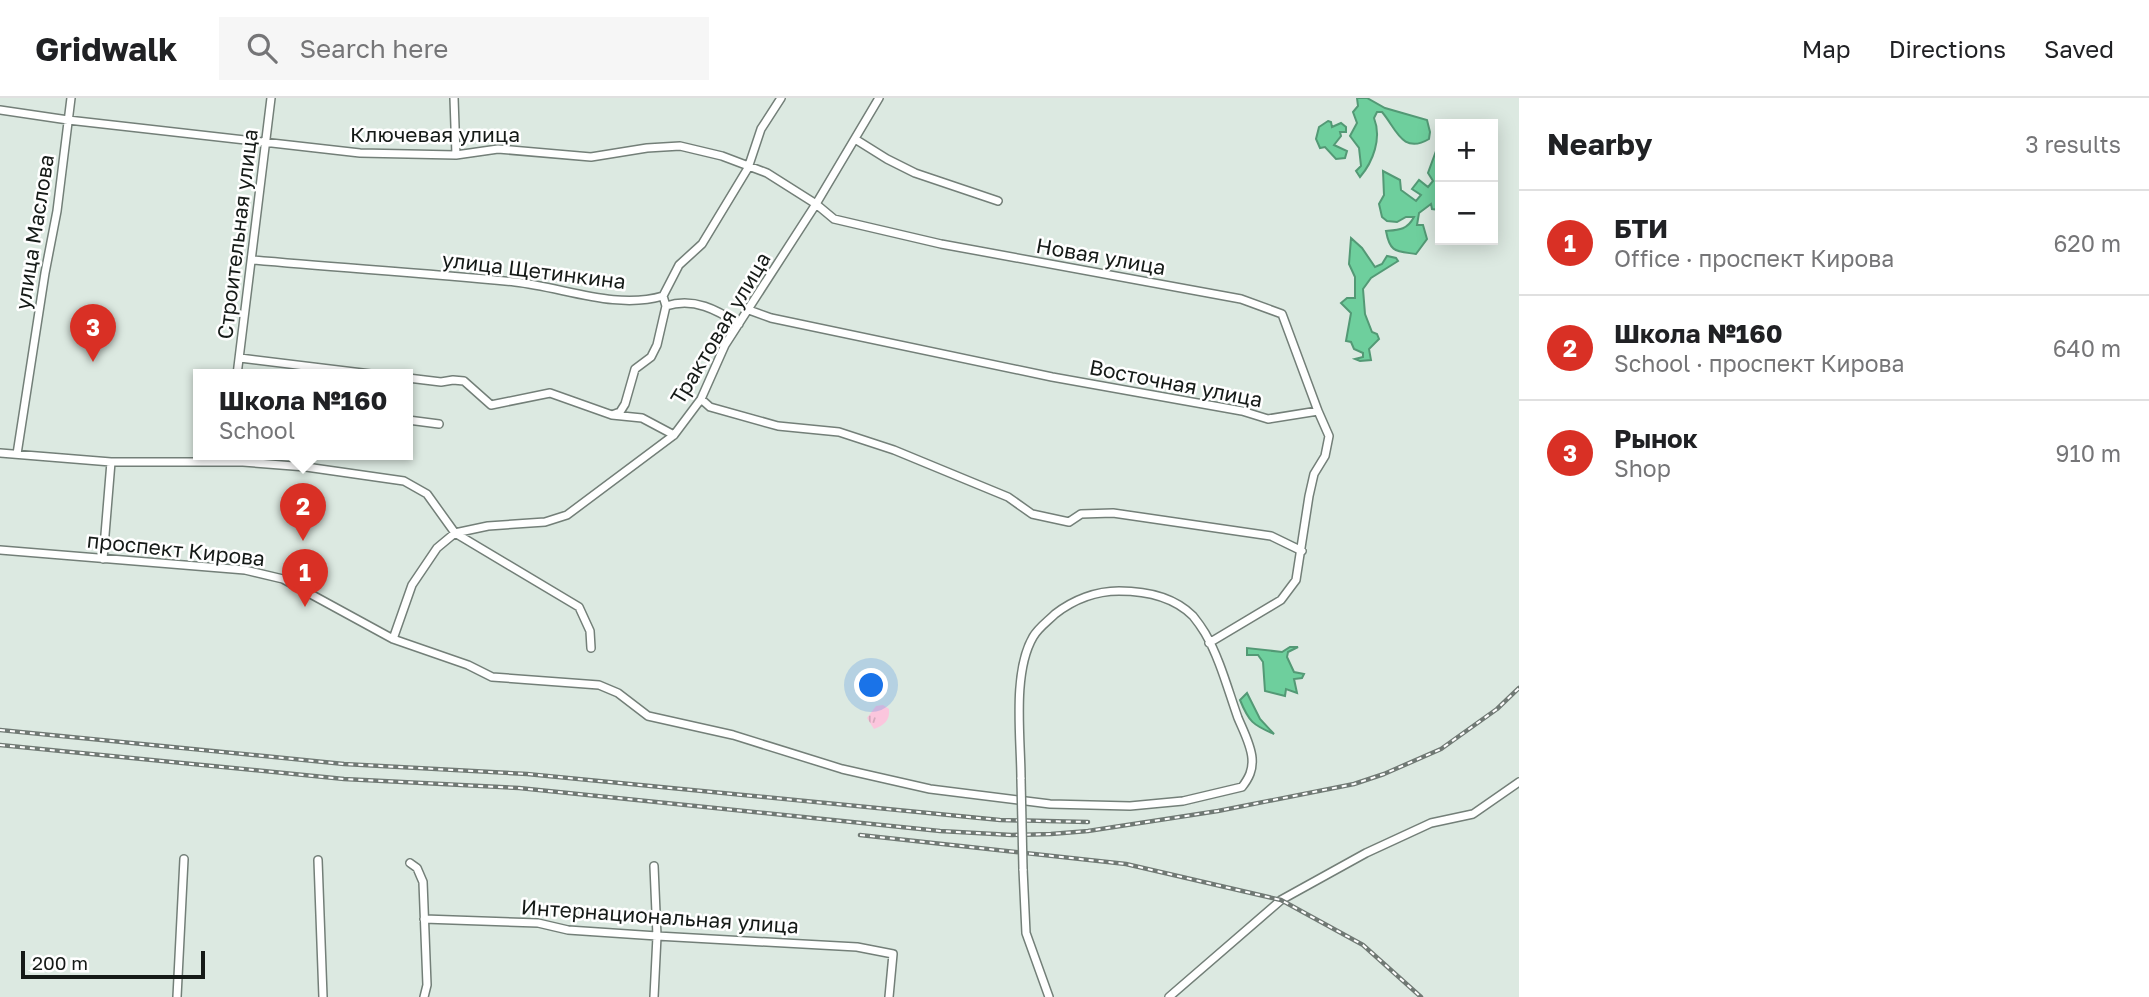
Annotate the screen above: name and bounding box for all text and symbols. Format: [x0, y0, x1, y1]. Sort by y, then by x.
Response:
search box [219, 17, 709, 80]
text: Gridwalk [35, 29, 177, 68]
icon: search [243, 29, 281, 67]
text: Search here [299, 33, 448, 64]
text: Map [1802, 34, 1851, 63]
text: Directions [1889, 34, 2006, 63]
text: Saved [2044, 34, 2114, 63]
map controls [1435, 119, 1498, 245]
button: + [1435, 119, 1498, 182]
street label: Ключевая улица [350, 121, 520, 147]
text: Nearby [1547, 126, 1652, 162]
street label: Строительная улица [211, 127, 263, 341]
text: 3 results [2025, 130, 2121, 158]
street label: улица Маслова [9, 153, 59, 311]
button: − [1435, 182, 1498, 245]
text: БТИ [1614, 213, 1668, 244]
text: 1 [1564, 229, 1576, 257]
text: 620 m [2053, 229, 2121, 257]
street label: Новая улица [1034, 232, 1168, 280]
text: Office · проспект Кирова [1614, 244, 1894, 272]
street label: улица Щетинкина [441, 246, 627, 294]
street label: Трактовая улица [664, 247, 776, 409]
pin: 3 [70, 304, 116, 362]
text: Школа №160 [1614, 318, 1783, 349]
text: 2 [1563, 334, 1577, 362]
text: 640 m [2053, 334, 2121, 362]
text: School · проспект Кирова [1614, 349, 1905, 377]
street label: Восточная улица [1087, 353, 1265, 413]
popup [193, 369, 413, 460]
text: Школа №160 [219, 385, 387, 416]
text: School [219, 416, 295, 444]
text: Рынок [1614, 423, 1698, 454]
text: 3 [1563, 439, 1577, 467]
text: 910 m [2056, 439, 2121, 467]
text: Shop [1614, 454, 1671, 482]
pin: 2 [280, 483, 326, 541]
street label: проспект Кирова [86, 527, 266, 571]
pin: 1 [282, 549, 328, 607]
your location [854, 668, 888, 702]
street label: Интернациональная улица [520, 893, 800, 939]
scale bar [21, 948, 205, 980]
text: 200 m [32, 951, 88, 974]

